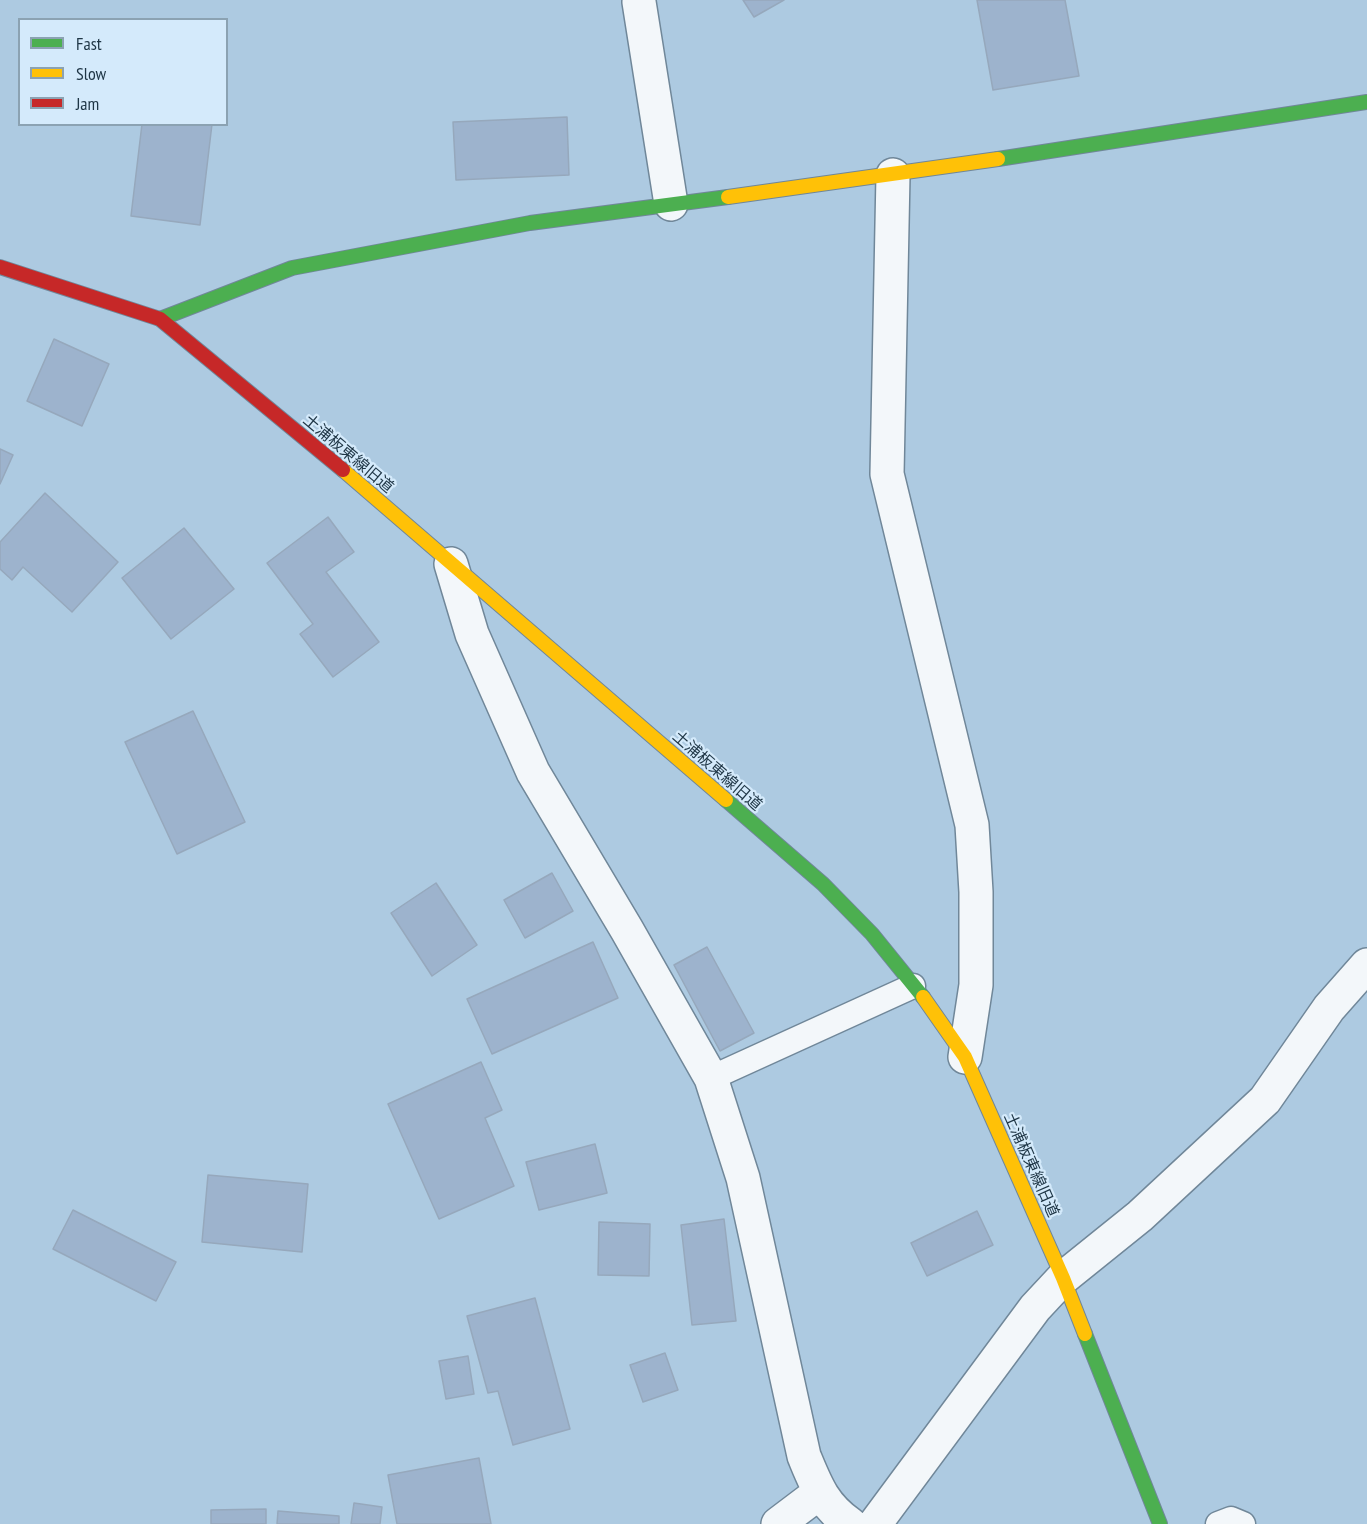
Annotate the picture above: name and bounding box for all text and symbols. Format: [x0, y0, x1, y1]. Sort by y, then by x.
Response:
legend [18, 18, 228, 126]
text: Fast [76, 32, 102, 55]
text: Slow [76, 62, 106, 85]
text: Jam [76, 92, 99, 115]
street label: 土浦板東線旧道 [299, 411, 397, 497]
street label: 土浦板東線旧道 [668, 727, 766, 815]
street label: 土浦板東線旧道 [999, 1110, 1063, 1220]

